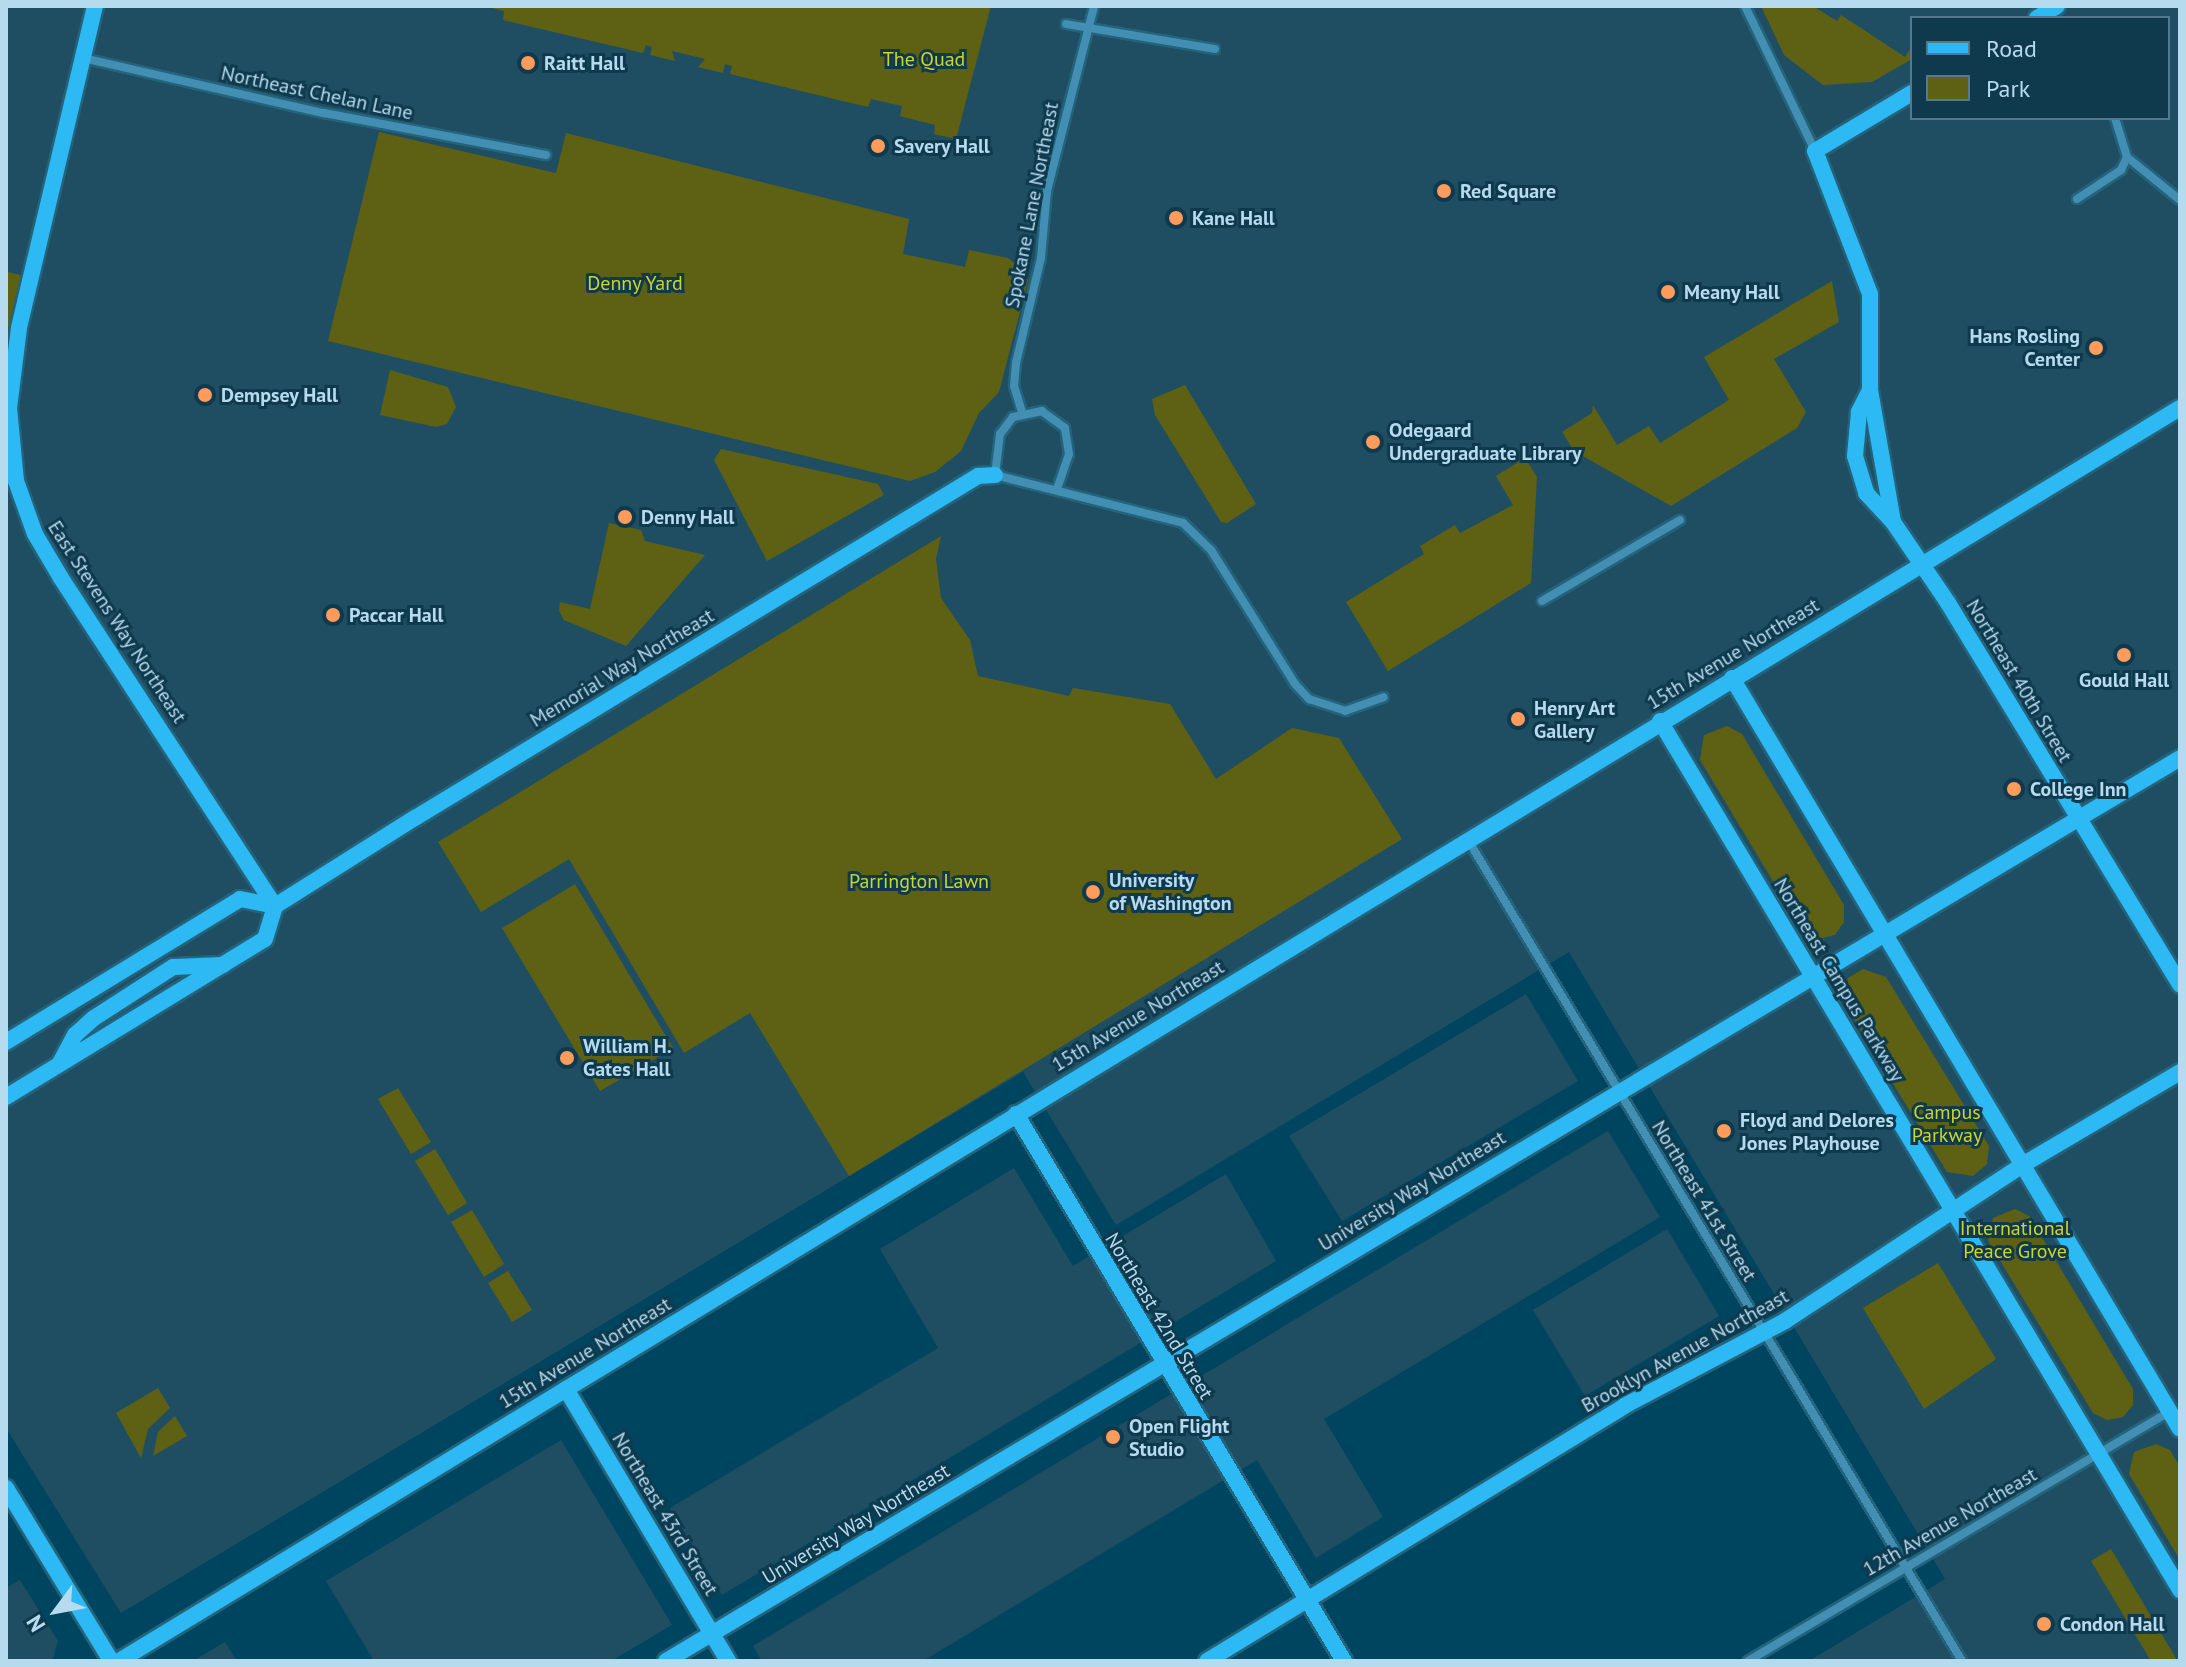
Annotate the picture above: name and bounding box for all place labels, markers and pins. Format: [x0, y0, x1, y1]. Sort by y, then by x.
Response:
place label: Raitt Hall [544, 51, 625, 75]
marker: Raitt Hall [519, 54, 537, 72]
place label: Savery Hall [894, 134, 990, 158]
marker: Savery Hall [869, 137, 887, 155]
place label: Red Square [1460, 179, 1556, 203]
marker: Red Square [1435, 182, 1453, 200]
place label: Kane Hall [1192, 206, 1275, 230]
marker: Kane Hall [1167, 209, 1185, 227]
place label: Meany Hall [1684, 280, 1780, 304]
marker: Meany Hall [1659, 283, 1677, 301]
place label: Hans Rosling Center [1970, 324, 2080, 371]
marker: Hans Rosling Center [2087, 339, 2105, 357]
place label: Dempsey Hall [221, 383, 339, 407]
marker: Dempsey Hall [196, 386, 214, 404]
place label: Odegaard Undergraduate Library [1389, 418, 1582, 465]
marker: Odegaard Undergraduate Library [1364, 433, 1382, 451]
place label: Denny Hall [641, 505, 735, 529]
marker: Denny Hall [616, 508, 634, 526]
place label: Paccar Hall [349, 603, 443, 627]
marker: Paccar Hall [324, 606, 342, 624]
marker: Gould Hall [2115, 646, 2133, 664]
place label: Gould Hall [2079, 668, 2169, 692]
place label: Henry Art Gallery [1534, 696, 1616, 743]
marker: Henry Art Gallery [1509, 710, 1527, 728]
place label: College Inn [2030, 777, 2126, 801]
marker: College Inn [2005, 780, 2023, 798]
place label: University of Washington [1109, 868, 1232, 915]
marker: University of Washington [1084, 883, 1102, 901]
place label: William H. Gates Hall [583, 1034, 672, 1081]
marker: William H. Gates Hall [558, 1049, 576, 1067]
place label: Floyd and Delores Jones Playhouse [1740, 1108, 1894, 1155]
marker: Floyd and Delores Jones Playhouse [1715, 1122, 1733, 1140]
place label: Open Flight Studio [1129, 1414, 1229, 1461]
marker: Open Flight Studio [1104, 1428, 1122, 1446]
place label: Condon Hall [2060, 1612, 2164, 1636]
marker: Condon Hall [2035, 1615, 2053, 1633]

